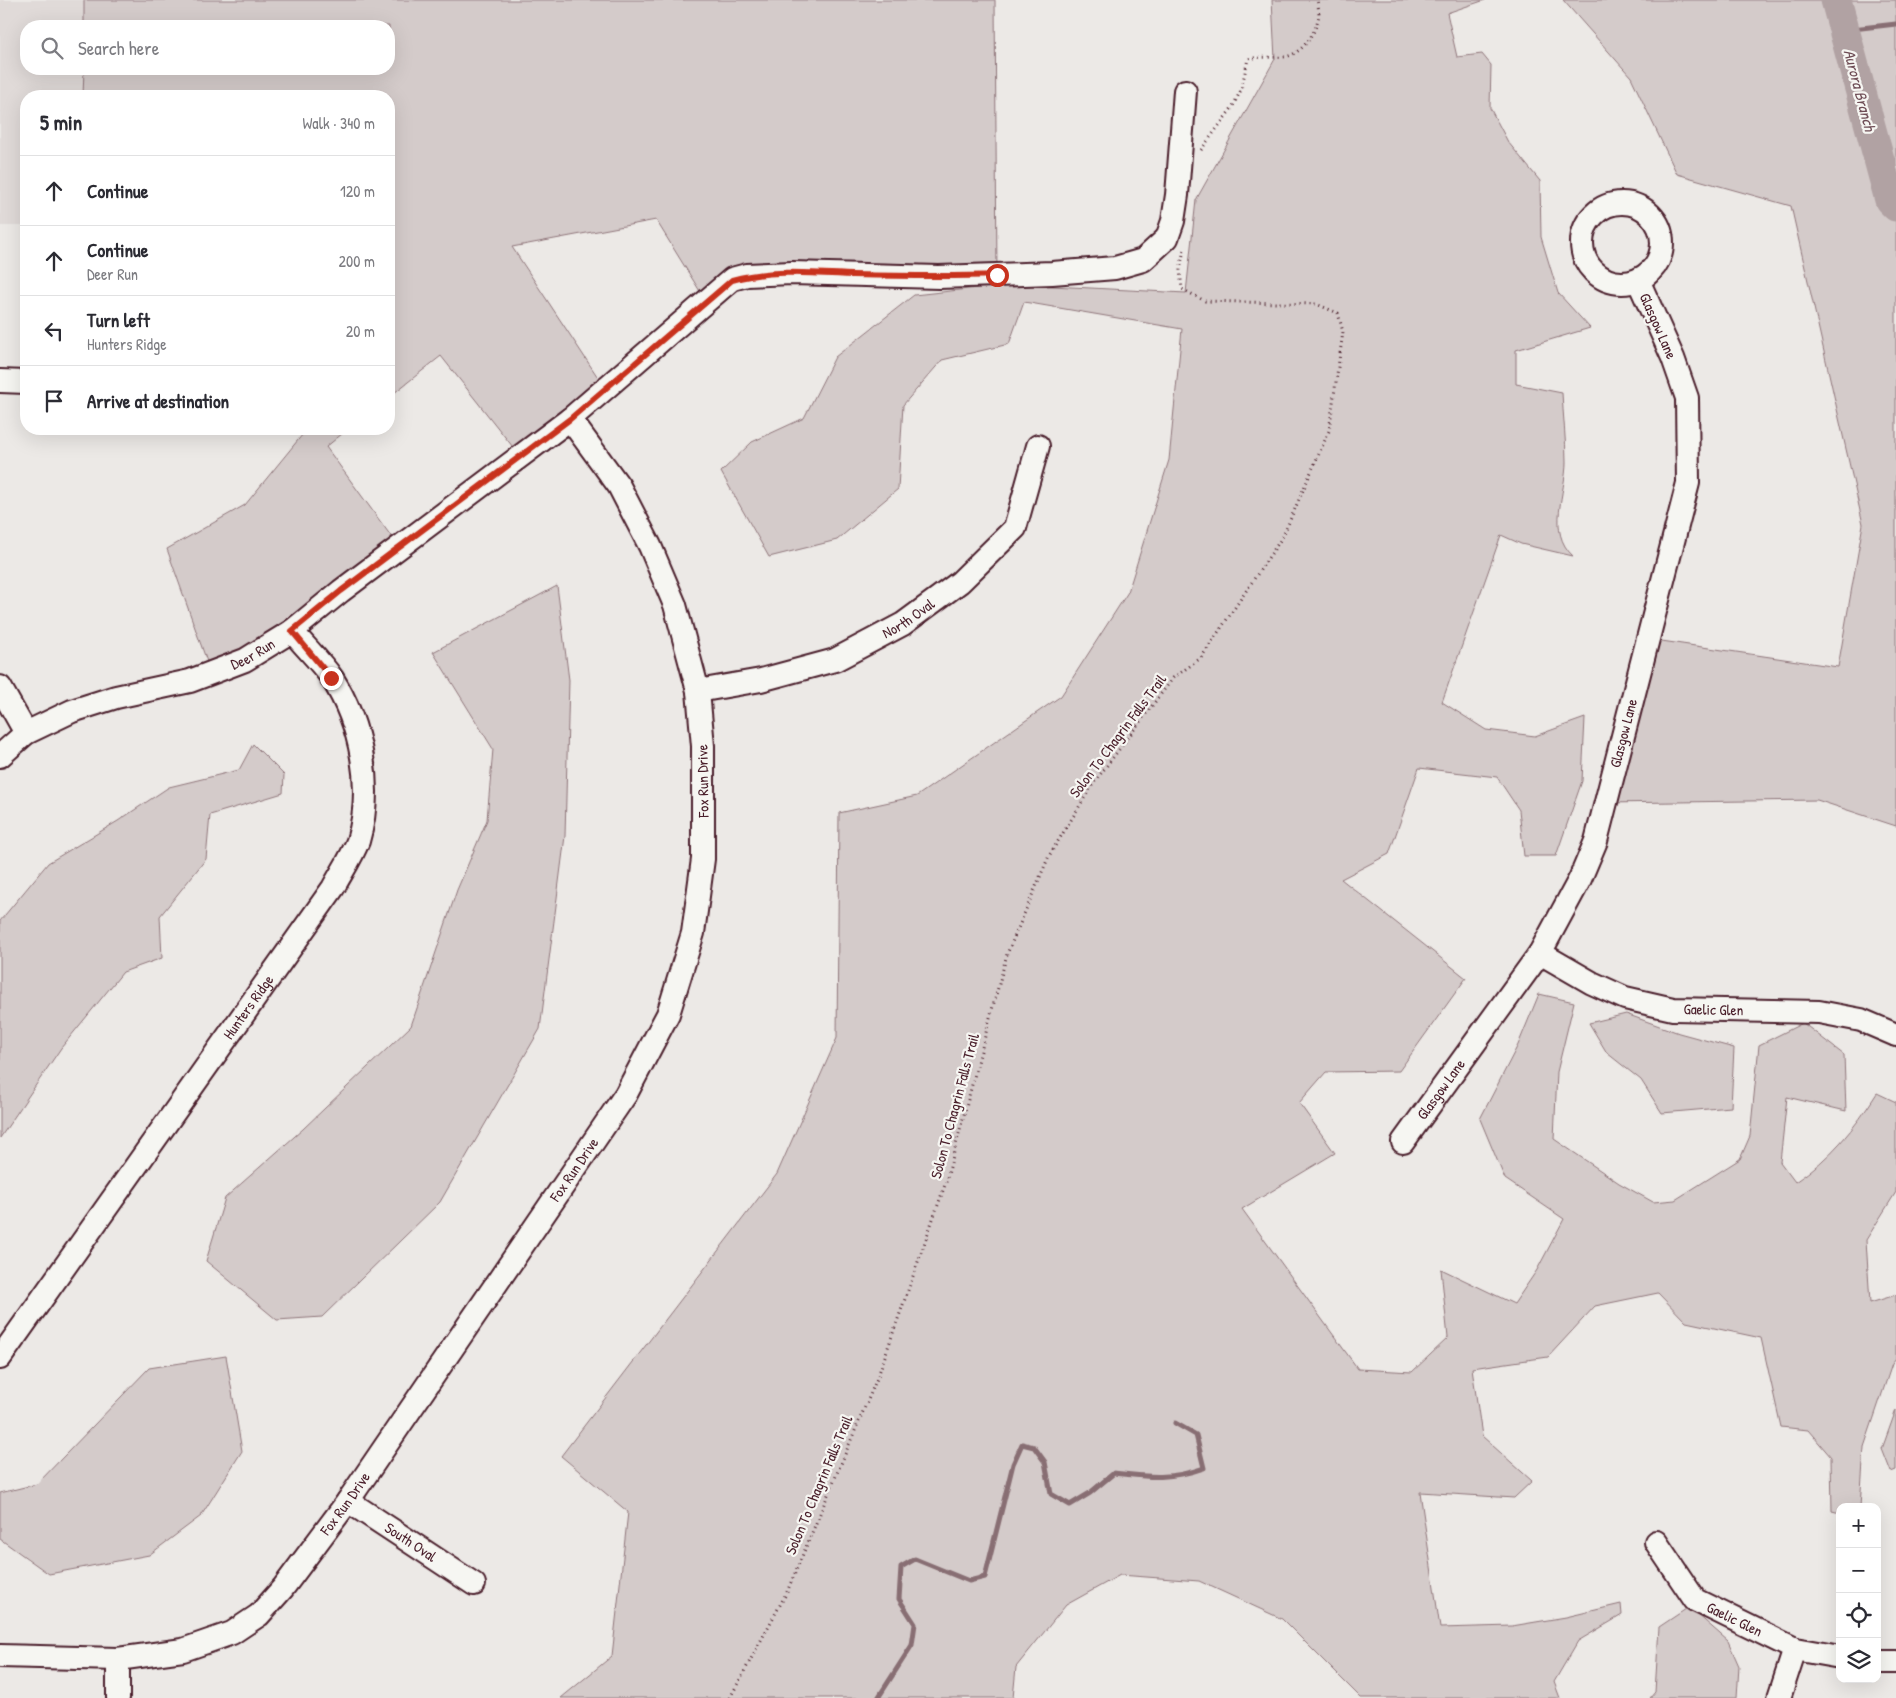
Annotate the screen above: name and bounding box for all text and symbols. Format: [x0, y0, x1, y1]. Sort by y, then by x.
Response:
search box [20, 20, 395, 75]
icon: search [38, 34, 66, 62]
text: Search here [78, 35, 159, 61]
water label: Aurora Branch [1839, 47, 1882, 134]
text: 5 min [40, 108, 82, 137]
text: Walk · 340 m [303, 112, 375, 134]
icon: ahead [40, 177, 68, 205]
text: Continue [87, 178, 148, 204]
text: 120 m [340, 180, 375, 202]
text: Continue [87, 237, 148, 263]
icon: ahead [40, 247, 68, 275]
text: 200 m [339, 250, 375, 272]
text: Deer Run [87, 263, 138, 285]
route start [986, 264, 1009, 287]
street label: Glasgow Lane [1635, 289, 1682, 362]
text: Turn left [87, 307, 150, 333]
icon: left [40, 317, 68, 345]
text: 20 m [346, 320, 375, 342]
text: Hunters Ridge [87, 333, 167, 355]
icon: arrive [40, 387, 68, 415]
text: Arrive at destination [87, 388, 229, 414]
street label: North Oval [878, 593, 939, 643]
street label: Deer Run [228, 633, 279, 674]
route end [320, 667, 343, 690]
street label: Solon To Chagrin Falls Trail [1064, 670, 1171, 802]
street label: Glasgow Lane [1604, 697, 1642, 770]
street label: Fox Run Drive [691, 744, 714, 819]
street label: Hunters Ridge [218, 970, 278, 1043]
street label: Gaelic Glen [1683, 998, 1744, 1020]
street label: Solon To Chagrin Falls Trail [925, 1031, 984, 1181]
street label: Glasgow Lane [1412, 1054, 1470, 1124]
street label: Fox Run Drive [544, 1133, 603, 1206]
street label: Solon To Chagrin Falls Trail [780, 1412, 857, 1558]
street label: Fox Run Drive [314, 1468, 375, 1540]
map controls [1836, 1503, 1881, 1683]
button: + [1836, 1503, 1881, 1548]
street label: South Oval [381, 1517, 441, 1567]
button: − [1836, 1548, 1881, 1593]
button: locate [1836, 1593, 1881, 1638]
street label: Gaelic Glen [1703, 1596, 1766, 1642]
button: layers [1836, 1638, 1881, 1683]

